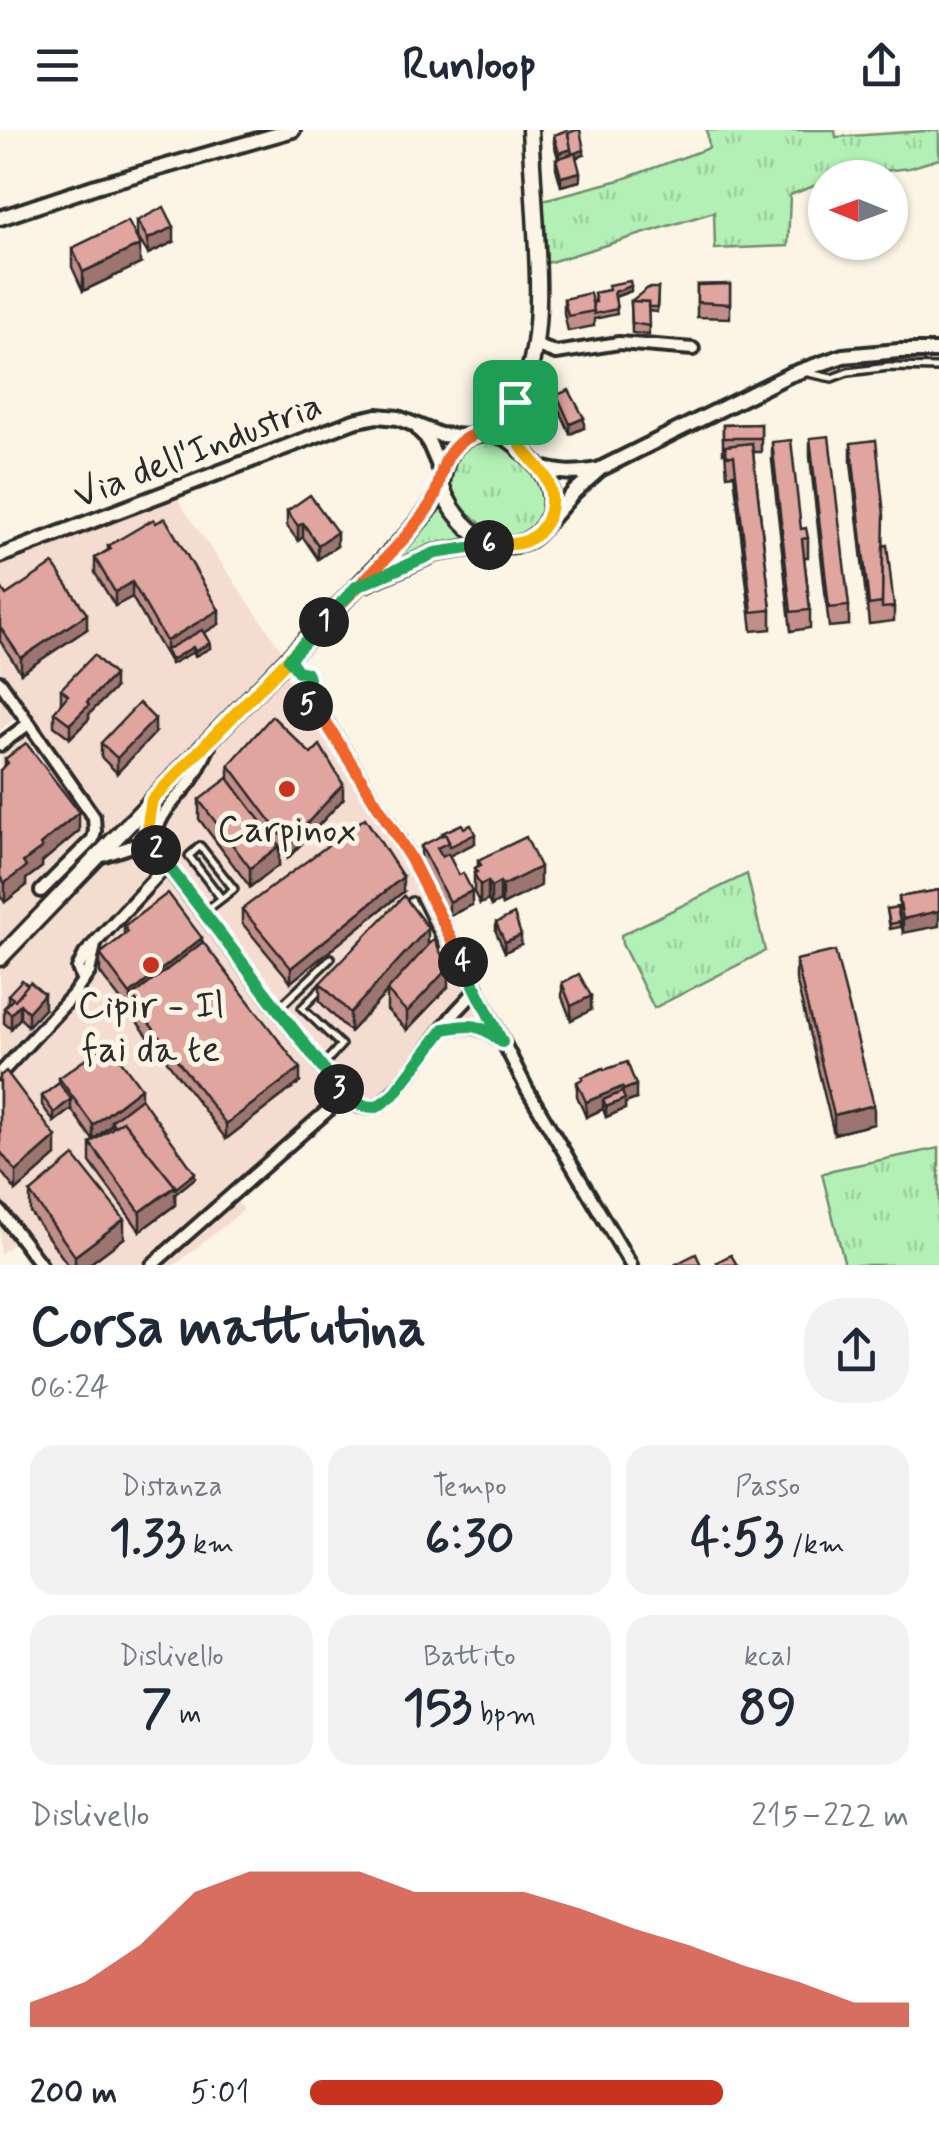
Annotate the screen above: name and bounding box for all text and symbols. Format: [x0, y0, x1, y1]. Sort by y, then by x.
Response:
text: Runloop [402, 36, 537, 95]
icon: menu [30, 38, 85, 93]
icon: share [854, 38, 909, 93]
north arrow [808, 160, 908, 260]
map controls [808, 160, 908, 260]
pin [473, 360, 558, 445]
icon: arrive [488, 375, 543, 430]
street label: Via dell'Industria [67, 381, 329, 521]
pin: 6 [464, 520, 514, 570]
text: 6 [482, 526, 496, 563]
pin: 1 [299, 597, 349, 647]
text: 1 [318, 603, 330, 640]
pin: 5 [283, 681, 333, 731]
text: 5 [300, 687, 316, 724]
marker: Carpinox [276, 778, 298, 800]
place label: Carpinox [217, 806, 357, 855]
pin: 2 [131, 825, 181, 875]
text: 2 [149, 831, 163, 868]
pin: 4 [438, 937, 488, 987]
text: 4 [455, 943, 471, 980]
marker: Cipir - Il fai da te [140, 954, 162, 976]
place label: Cipir - Il fai da te [78, 982, 224, 1075]
pin: 3 [314, 1064, 364, 1114]
text: 3 [333, 1070, 345, 1107]
text: Corsa mattutina [30, 1293, 426, 1365]
button: share [804, 1298, 909, 1403]
text: 06:24 [30, 1367, 109, 1409]
text: Distanza [121, 1469, 222, 1506]
text: Tempo [432, 1469, 507, 1506]
text: Passo [735, 1469, 800, 1506]
text: 1.33 [109, 1506, 186, 1572]
text: 6:30 [424, 1506, 515, 1572]
text: 4:53 [690, 1506, 784, 1572]
text: km [186, 1527, 234, 1564]
text: /km [784, 1527, 845, 1564]
text: Dislivello [119, 1639, 224, 1676]
text: Battito [423, 1639, 516, 1676]
text: kcal [744, 1639, 791, 1676]
text: 7 [141, 1676, 172, 1742]
text: 153 [403, 1676, 472, 1742]
text: 89 [739, 1676, 797, 1742]
text: m [172, 1697, 202, 1734]
text: bpm [472, 1697, 536, 1734]
text: Dislivello [30, 1795, 149, 1837]
text: 215–222 m [751, 1795, 909, 1837]
text: 200 m [30, 2072, 117, 2114]
text: 5:01 [190, 2072, 249, 2114]

